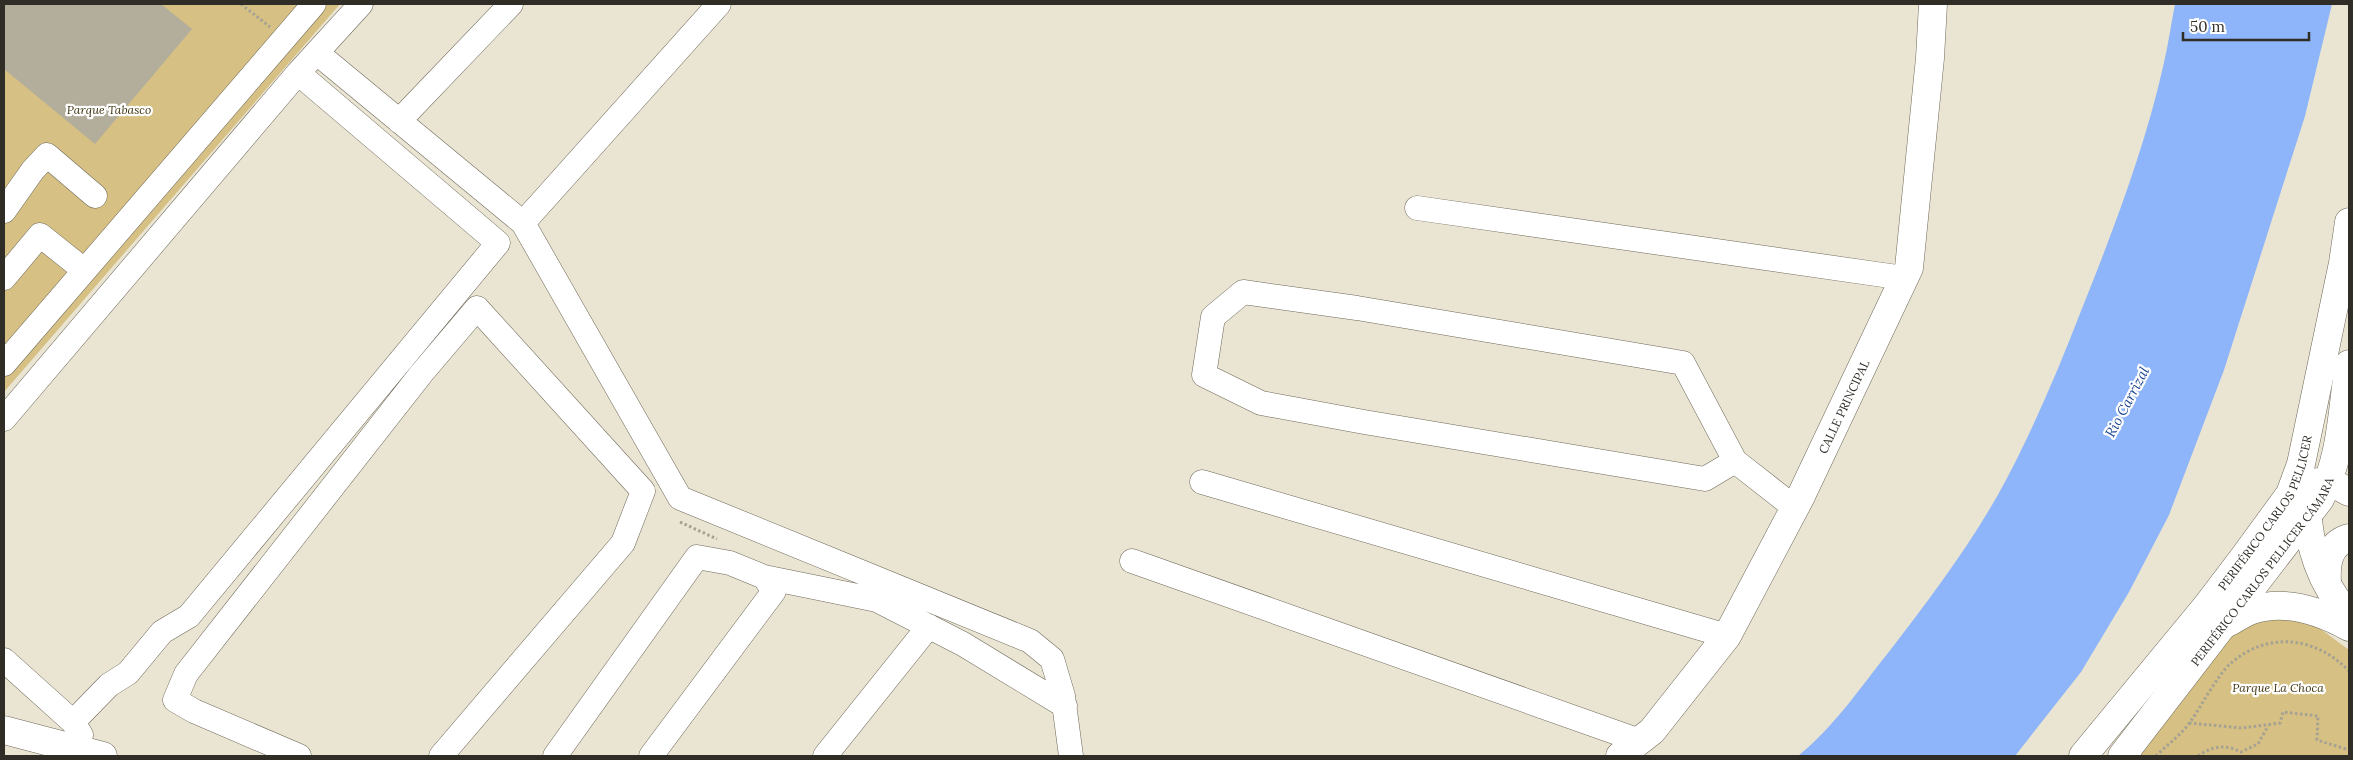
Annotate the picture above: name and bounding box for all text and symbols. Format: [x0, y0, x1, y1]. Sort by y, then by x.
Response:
scale bar [2183, 10, 2309, 42]
text: 50 m [2190, 17, 2225, 36]
park label: Parque Tabasco [67, 102, 151, 117]
street label: CALLE PRINCIPAL [1815, 357, 1872, 456]
water label: Rio Carrizal [2101, 364, 2153, 440]
street label: PERIFÉRICO CARLOS PELLICER [2214, 433, 2314, 593]
street label: PERIFÉRICO CARLOS PELLICER CÁMARA [2187, 475, 2337, 668]
park label: Parque La Choca [2232, 680, 2324, 695]

